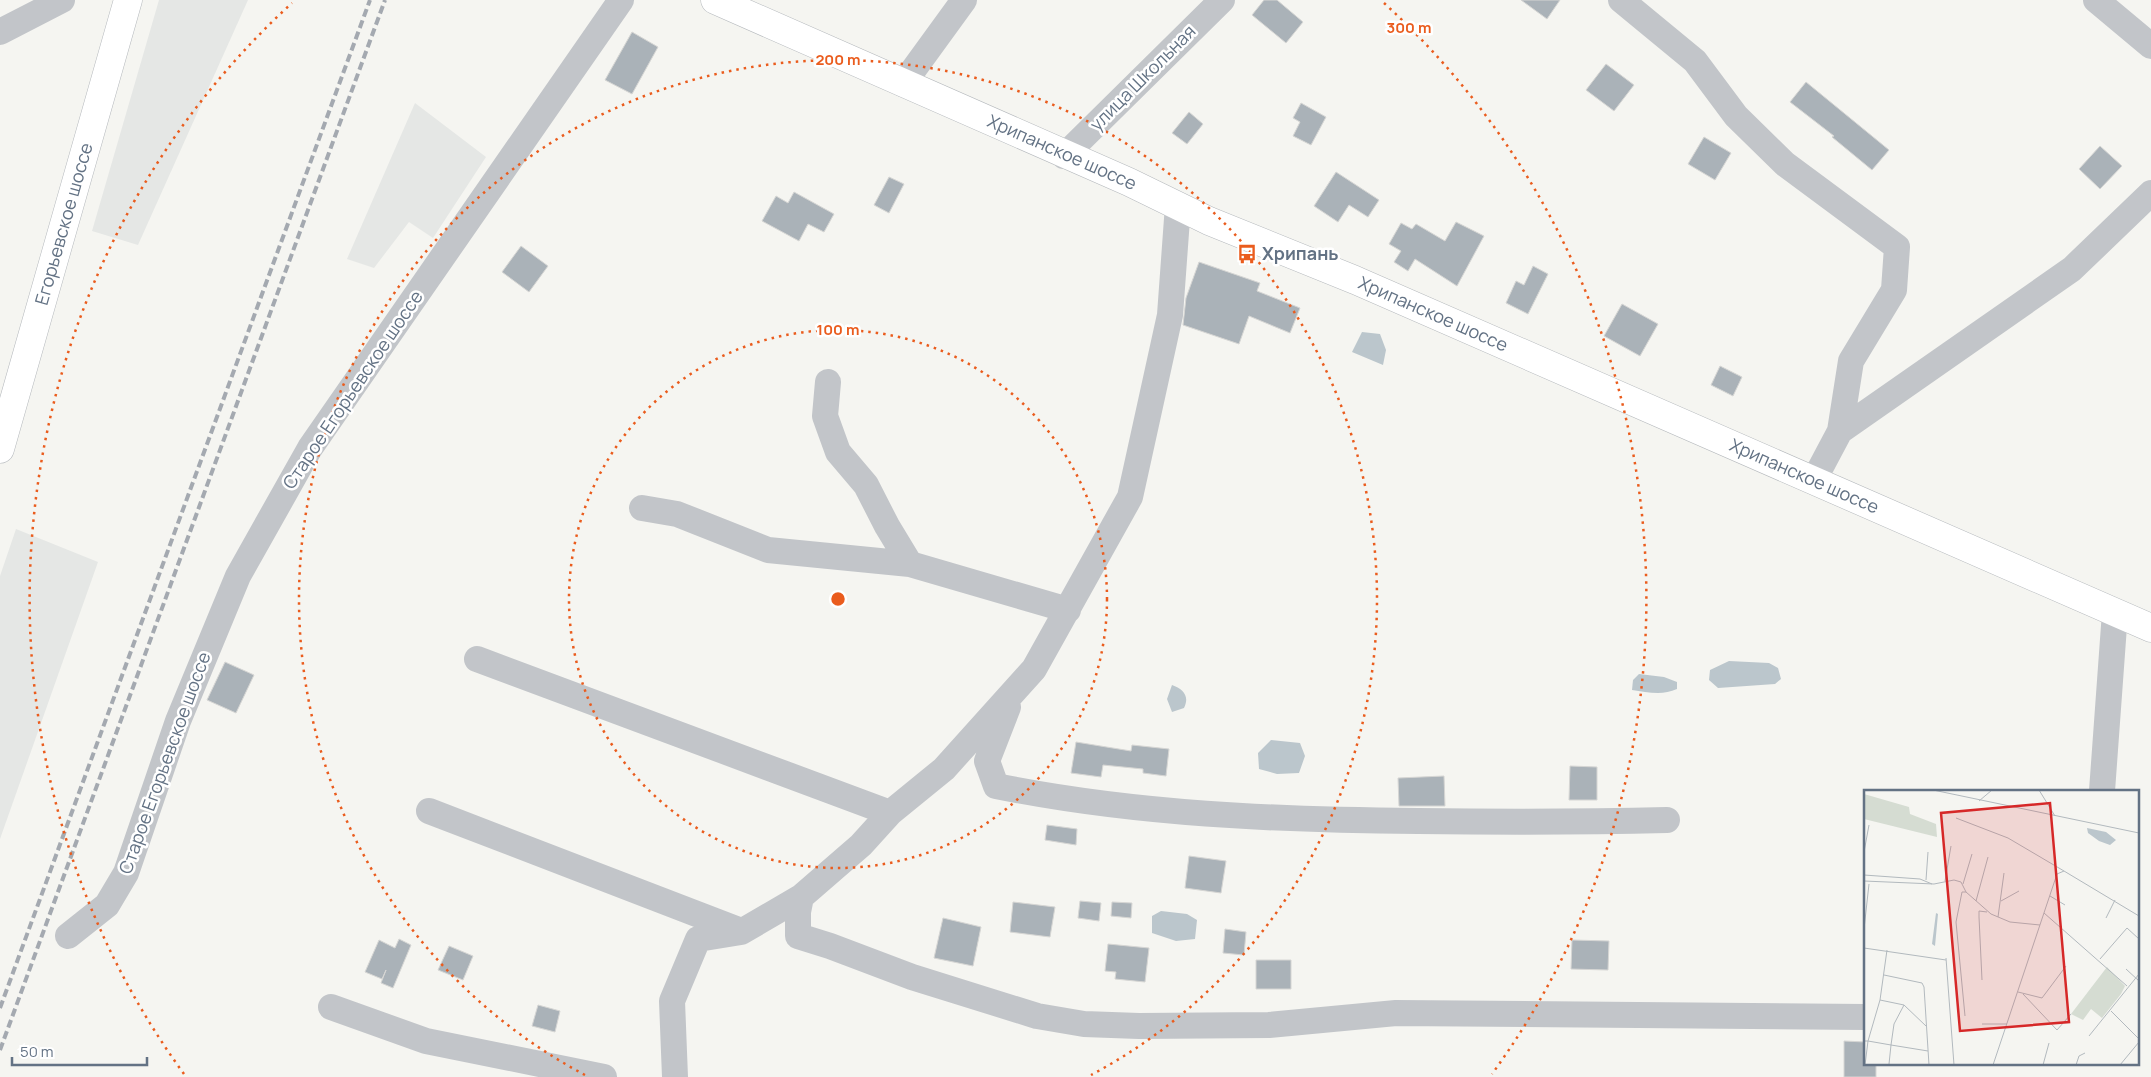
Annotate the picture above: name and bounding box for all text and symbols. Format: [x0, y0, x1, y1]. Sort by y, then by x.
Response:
text: 300 m [1387, 17, 1431, 38]
street label: улица Школьная [1084, 19, 1200, 135]
text: 200 m [815, 49, 861, 70]
street label: Хрипанское шоссе [984, 108, 1141, 195]
street label: Егорьевское шоссе [29, 140, 98, 308]
place label: Хрипань [1262, 241, 1339, 265]
bus stop icon: Хрипань [1236, 243, 1258, 265]
street label: Хрипанское шоссе [1355, 270, 1512, 356]
street label: Старое Егорьевское шоссе [277, 285, 428, 493]
text: 100 m [817, 319, 859, 340]
street label: Хрипанское шоссе [1726, 432, 1883, 519]
centre of rings [829, 590, 847, 608]
street label: Старое Егорьевское шоссе [113, 648, 215, 877]
inset map [1864, 790, 2138, 1064]
scale bar [12, 1034, 148, 1066]
text: 50 m [20, 1041, 54, 1062]

